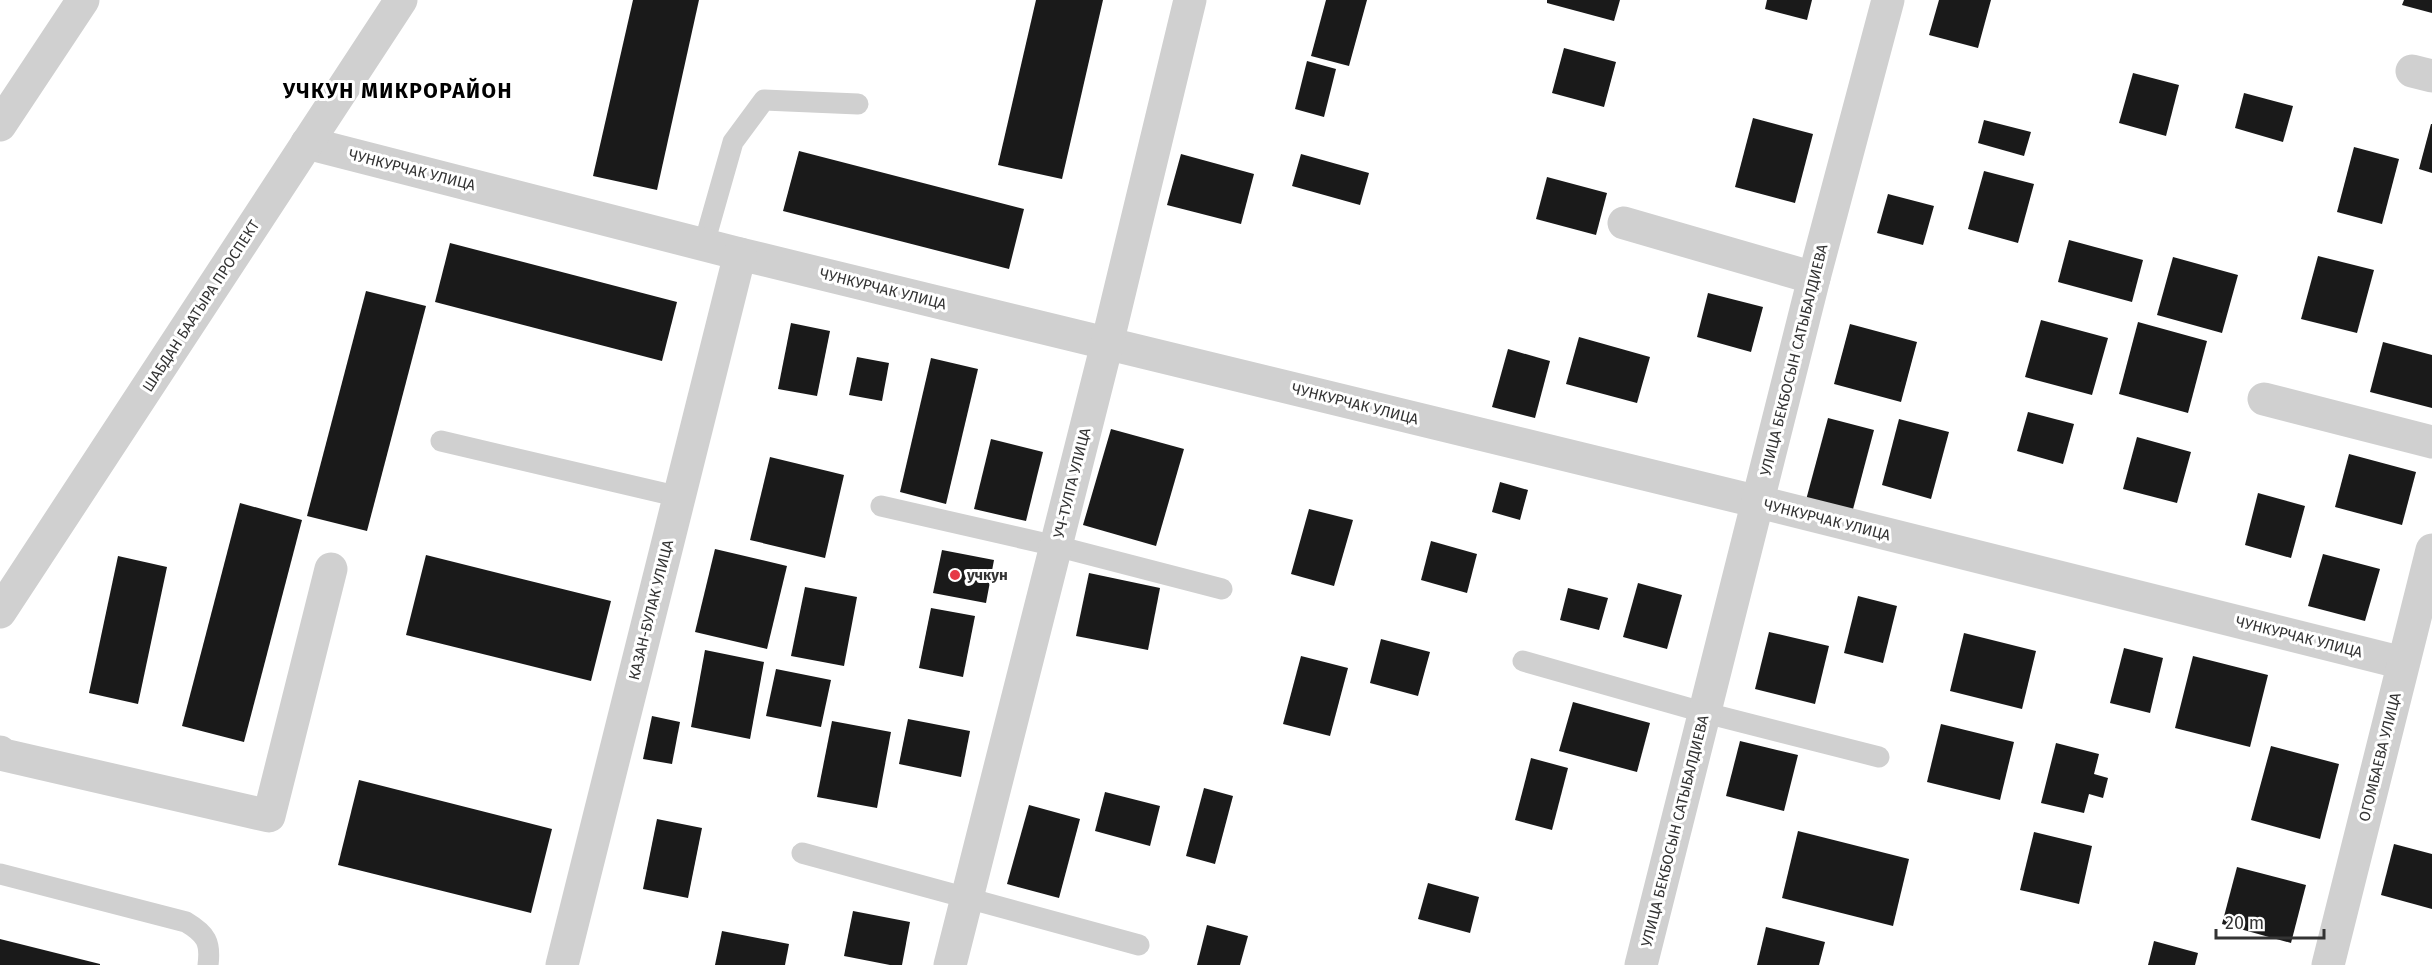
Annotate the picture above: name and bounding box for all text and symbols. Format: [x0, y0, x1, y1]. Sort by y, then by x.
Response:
district label: УЧКУН МИКРОРАЙОН [282, 77, 513, 104]
street label: ЧУНКУРЧАК УЛИЦА [347, 146, 478, 195]
street label: ШАБДАН БААТЫРА ПРОСПЕКТ [139, 217, 263, 395]
street label: УЛИЦА БЕКБОСЫН САТЫБАЛДИЕВА [1756, 242, 1832, 478]
street label: ЧУНКУРЧАК УЛИЦА [818, 265, 949, 314]
street label: ЧУНКУРЧАК УЛИЦА [1290, 380, 1421, 429]
street label: УЧ-ТУЛГА УЛИЦА [1050, 426, 1095, 540]
street label: ЧУНКУРЧАК УЛИЦА [1762, 496, 1893, 545]
street label: КАЗАН-БУЛАК УЛИЦА [625, 538, 677, 682]
place label: учкун [966, 566, 1008, 584]
marker: учкун [948, 568, 962, 582]
street label: ЧУНКУРЧАК УЛИЦА [2234, 613, 2365, 662]
street label: ОГОМБАЕВА УЛИЦА [2355, 690, 2405, 823]
street label: УЛИЦА БЕКБОСЫН САТЫБАЛДИЕВА [1637, 713, 1713, 949]
scale bar [2216, 902, 2324, 940]
text: 20 m [2225, 912, 2264, 934]

